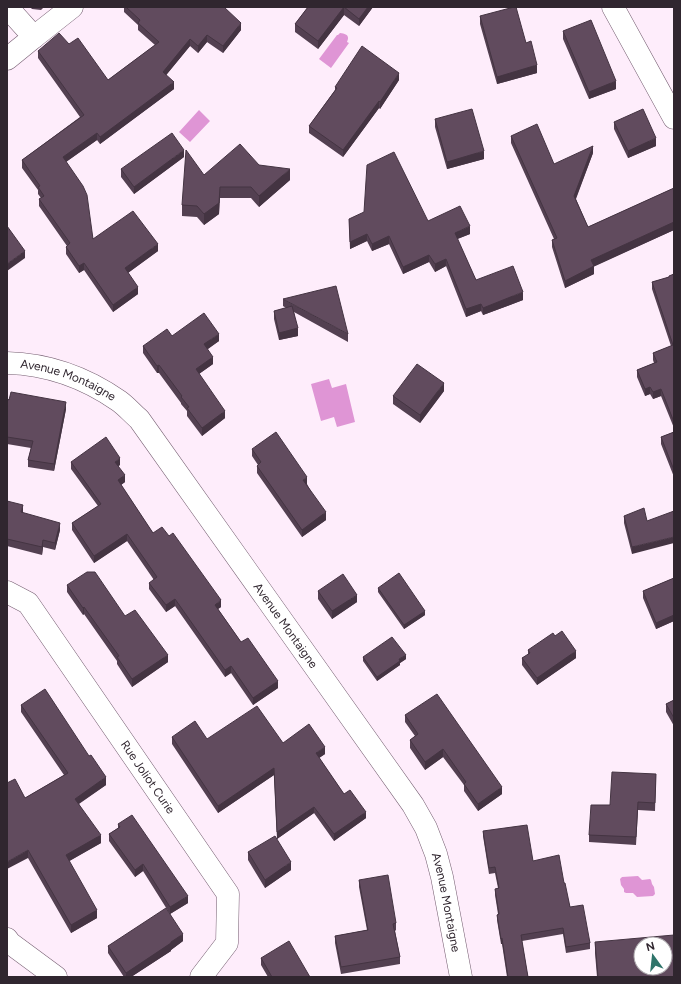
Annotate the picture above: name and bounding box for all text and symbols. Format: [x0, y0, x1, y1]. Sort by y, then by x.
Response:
street label: Avenue Montaigne [20, 357, 119, 404]
street label: Avenue Montaigne [251, 580, 321, 671]
street label: Rue Joliot Curie [118, 738, 178, 817]
street label: Avenue Montaigne [429, 851, 463, 954]
north arrow [633, 936, 673, 976]
text: N [645, 939, 656, 954]

